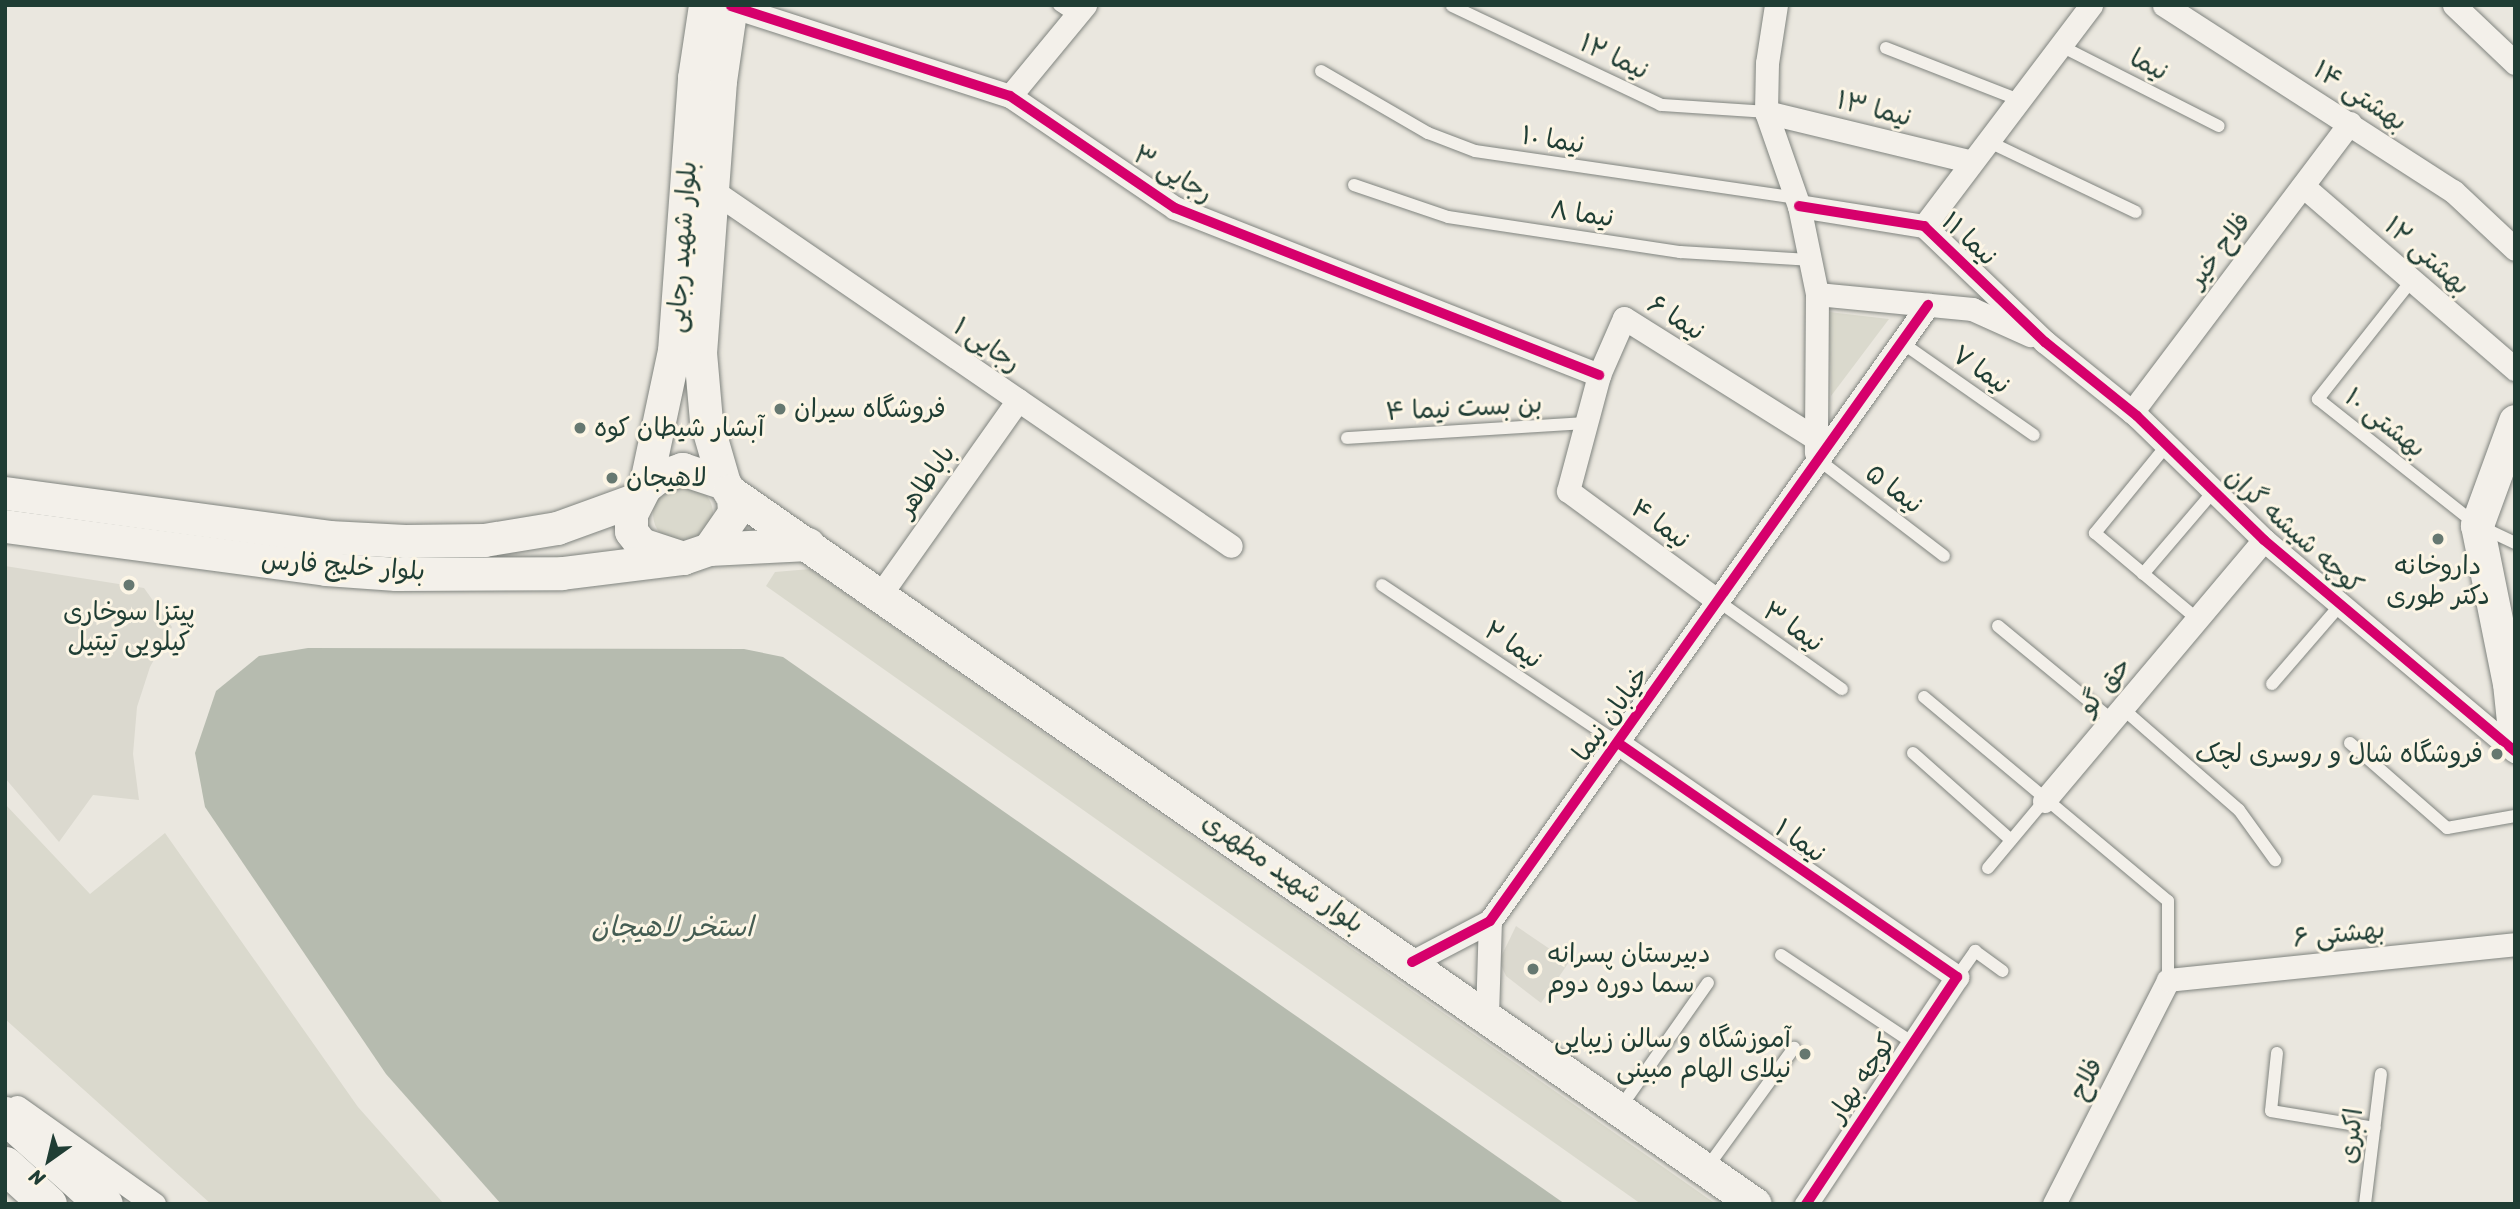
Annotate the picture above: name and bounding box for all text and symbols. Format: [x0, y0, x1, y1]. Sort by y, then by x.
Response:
street label: نیما ۱۲ [1575, 28, 1653, 86]
street label: نیما [2125, 42, 2173, 88]
street label: بهشتی ۱۴ [2307, 54, 2413, 138]
street label: نیما ۱۳ [1833, 85, 1915, 133]
street label: نیما ۱۰ [1519, 120, 1587, 160]
street label: رجایی ۳ [1128, 139, 1218, 209]
street label: بلوار شهید رجایی [660, 160, 704, 334]
street label: نیما ۸ [1548, 194, 1616, 234]
street label: نیما ۱۱ [1935, 206, 2003, 272]
street label: فلاح خیر [2181, 206, 2257, 294]
street label: بهشتی ۱۲ [2378, 210, 2476, 302]
street label: نیما ۶ [1642, 289, 1710, 347]
street label: رجایی ۱ [947, 311, 1027, 379]
street label: نیما ۷ [1946, 339, 2016, 401]
street label: بهشتی ۱۰ [2338, 382, 2432, 464]
street label: بن بست نیما ۴ [1385, 388, 1543, 428]
place label: فروشگاه سیران [794, 393, 946, 425]
marker: فروشگاه سیران [772, 401, 788, 417]
place label: آبشار شیطان کوه [594, 412, 764, 444]
marker: آبشار شیطان کوه [572, 420, 588, 436]
street label: باباطاهر [890, 439, 962, 523]
street label: نیما ۵ [1859, 457, 1929, 521]
street label: کوچه شیشه گران [2219, 461, 2369, 601]
place label: لاهيجان [626, 462, 707, 494]
marker: لاهيجان [604, 470, 620, 486]
street label: نیما ۴ [1625, 492, 1695, 556]
marker: داروخانه دکتر طوری [2430, 531, 2446, 547]
street label: بلوار خلیج فارس [260, 545, 426, 587]
place label: داروخانه دکتر طوری [2386, 550, 2490, 612]
marker: پیتزا سوخاری کیلویی تیتیل [121, 577, 137, 593]
street label: نیما ۳ [1757, 595, 1829, 659]
place label: پیتزا سوخاری کیلویی تیتیل [63, 596, 195, 658]
street label: نیما ۲ [1478, 614, 1548, 676]
street label: حق گو [2072, 651, 2138, 721]
street label: خیابان نیما [1566, 660, 1656, 768]
place label: فروشگاه شال و روسری لچک [2195, 738, 2483, 770]
marker: فروشگاه شال و روسری لچک [2489, 746, 2505, 762]
street label: بلوار شهید مطهری [1196, 806, 1370, 940]
street label: نیما ۱ [1769, 812, 1831, 870]
water label: استخر لاهیجان [591, 910, 753, 944]
street label: بهشتی ۶ [2291, 914, 2387, 954]
place label: دبیرستان پسرانه سما دوره دوم [1547, 938, 1711, 1000]
marker: دبیرستان پسرانه سما دوره دوم [1525, 961, 1541, 977]
place label: آموزشگاه و سالن زیبایی نیلای الهام مبینی [1554, 1023, 1791, 1084]
street label: کوچه بهار [1821, 1028, 1903, 1128]
marker: آموزشگاه و سالن زیبایی نیلای الهام مبینی [1797, 1046, 1813, 1062]
street label: فلاح [2062, 1053, 2110, 1105]
street label: اکبری [2332, 1106, 2370, 1166]
north arrow [14, 1125, 84, 1195]
text: N [22, 1160, 52, 1195]

